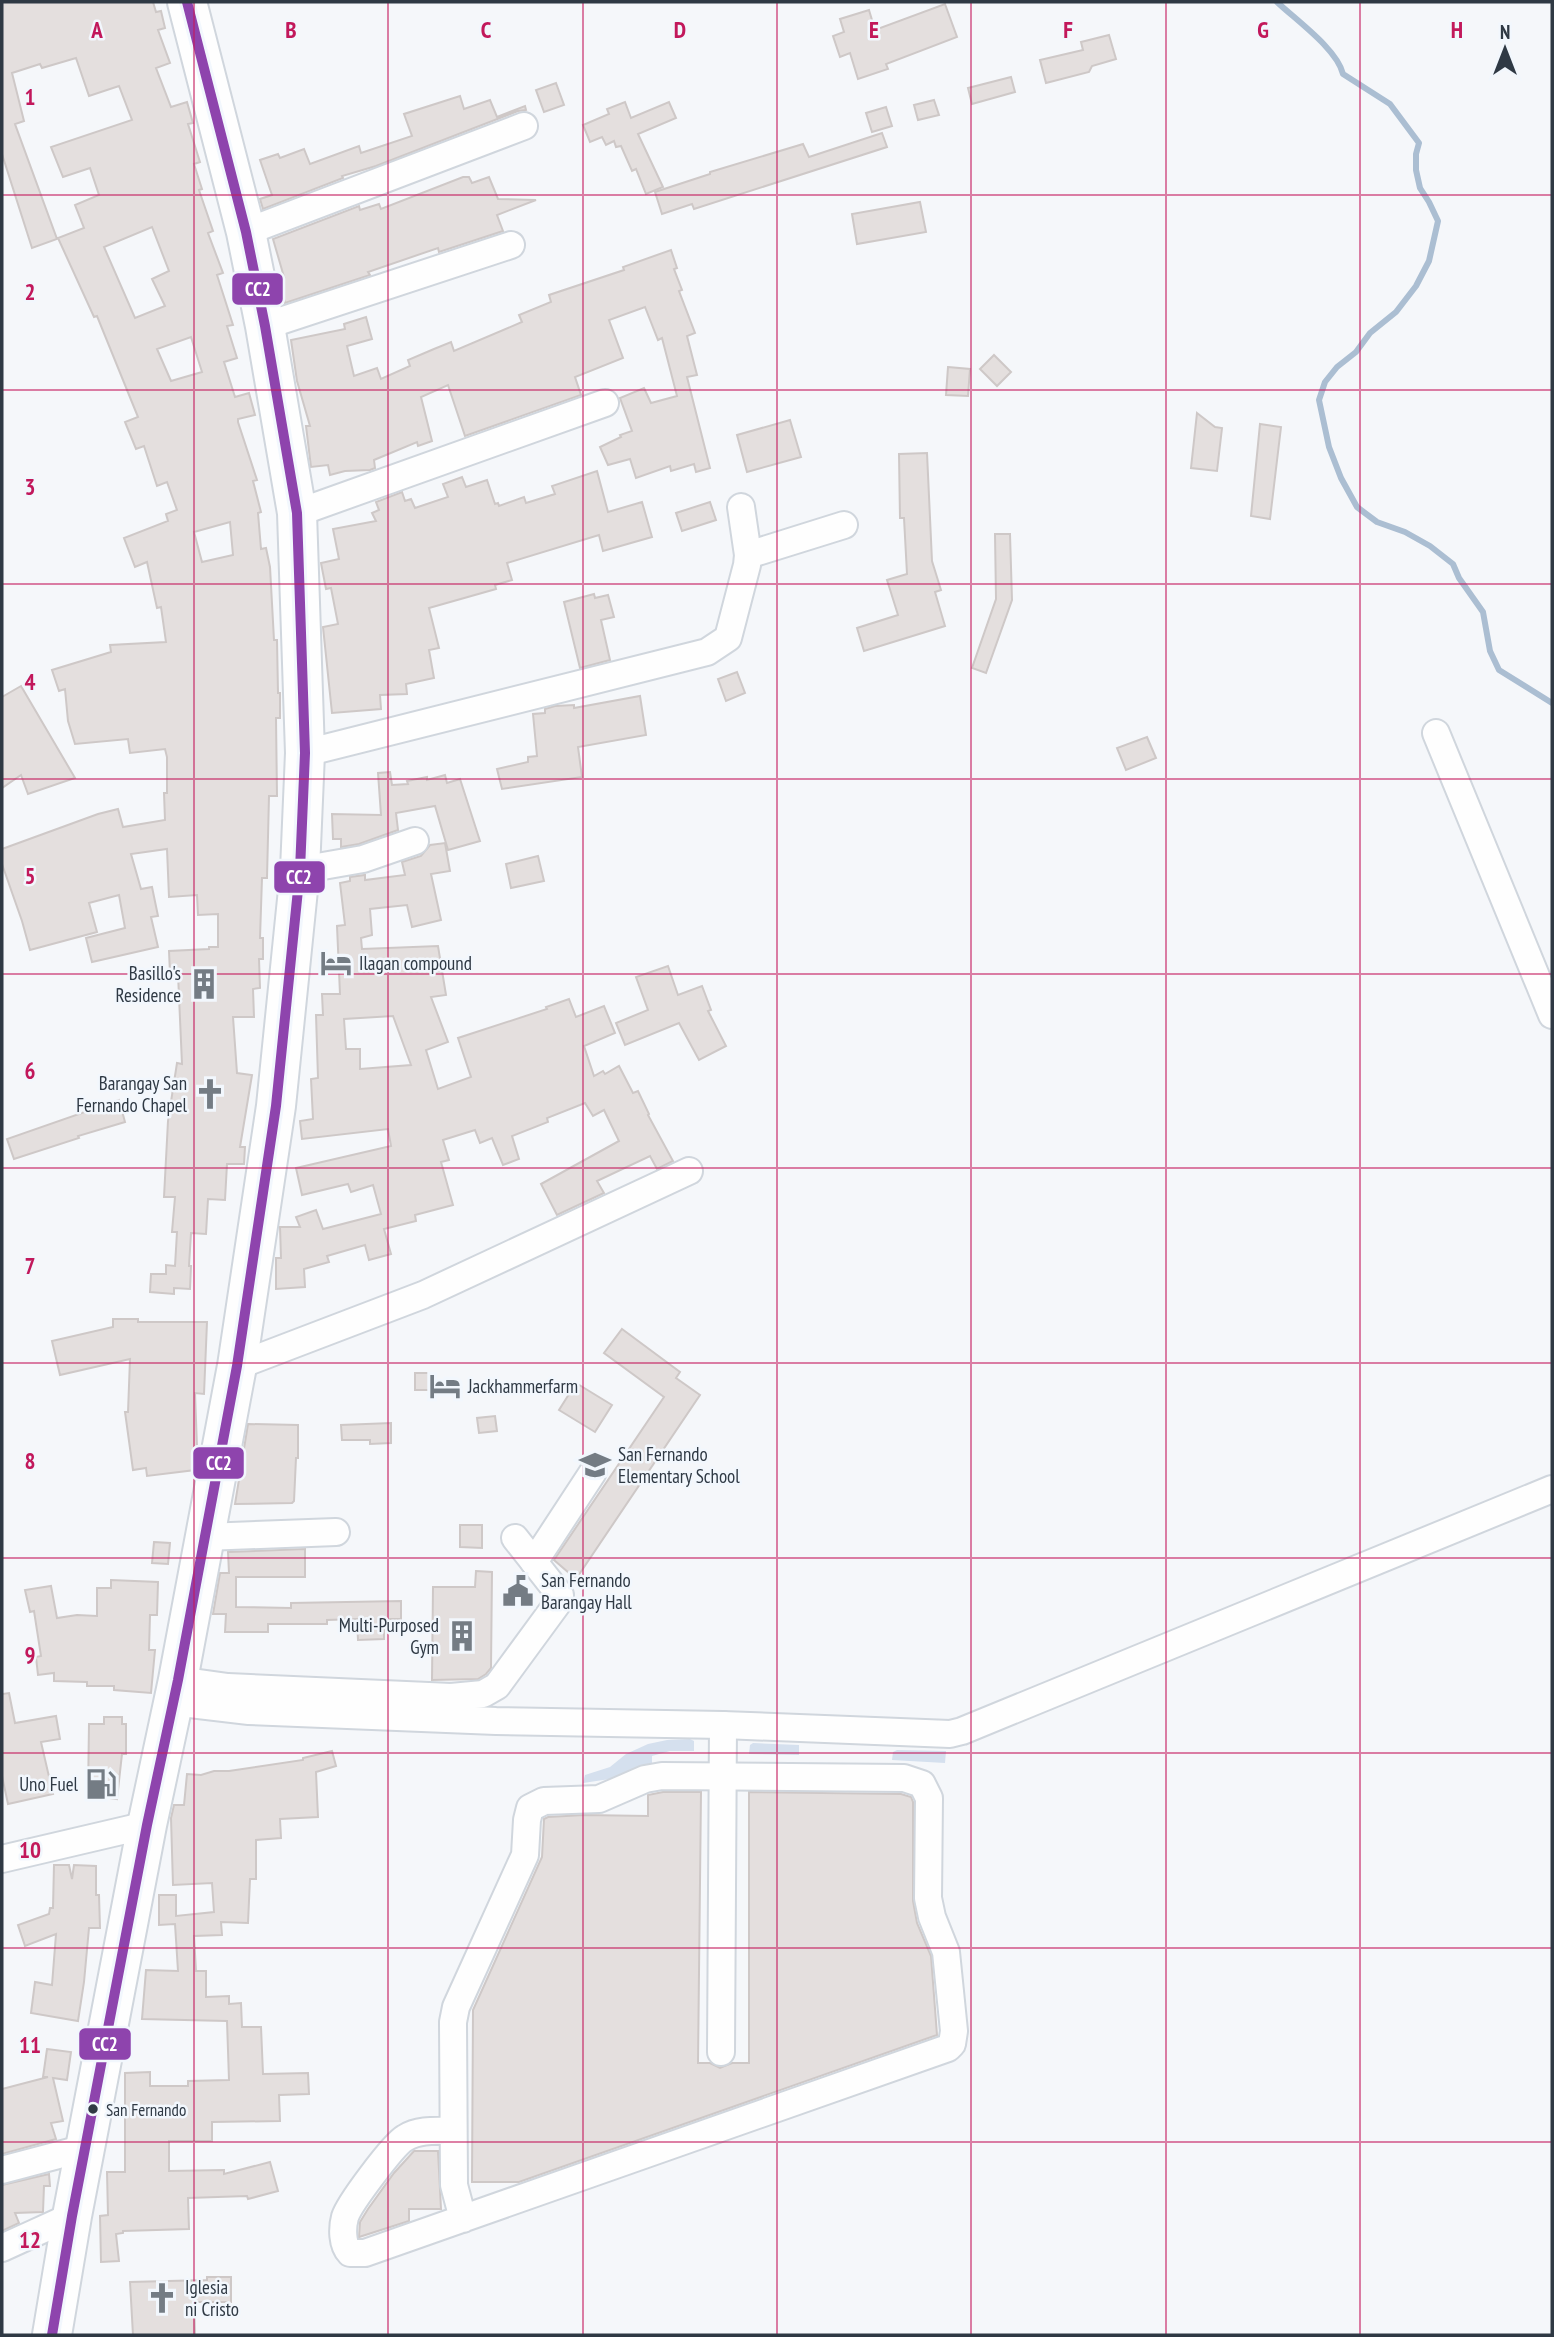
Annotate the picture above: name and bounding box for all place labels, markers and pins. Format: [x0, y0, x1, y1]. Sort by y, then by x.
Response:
hotel icon: Ilagan compound [319, 946, 353, 980]
place label: Ilagan compound [359, 951, 472, 975]
place label: Basillo's Residence [116, 961, 181, 1007]
building icon: Basillo's Residence [187, 967, 221, 1001]
place label: Barangay San Fernando Chapel [76, 1071, 188, 1117]
church icon: Barangay San Fernando Chapel [193, 1077, 227, 1111]
hotel icon: Jackhammerfarm [428, 1369, 462, 1403]
place label: Jackhammerfarm [467, 1374, 578, 1398]
place label: San Fernando Elementary School [618, 1442, 740, 1488]
school or university icon: San Fernando Elementary School [578, 1448, 612, 1482]
place label: San Fernando Barangay Hall [541, 1568, 632, 1614]
public building icon: San Fernando Barangay Hall [501, 1574, 535, 1608]
place label: Multi-Purposed Gym [339, 1613, 439, 1659]
building icon: Multi-Purposed Gym [445, 1619, 479, 1653]
fuel station icon: Uno Fuel [84, 1767, 118, 1801]
place label: Uno Fuel [19, 1772, 79, 1796]
place label: San Fernando [106, 2099, 186, 2121]
marker: San Fernando [86, 2102, 100, 2116]
place label: Iglesia ni Cristo [185, 2275, 239, 2321]
church icon: Iglesia ni Cristo [145, 2281, 179, 2315]

